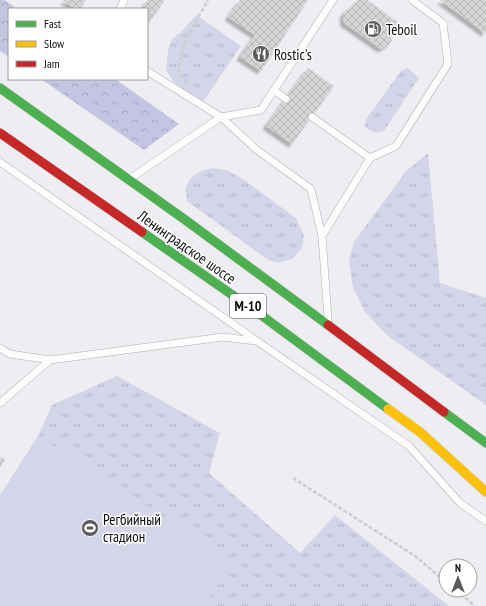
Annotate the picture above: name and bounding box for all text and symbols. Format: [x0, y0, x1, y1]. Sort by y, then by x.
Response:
legend [8, 8, 148, 80]
text: Fast [44, 16, 62, 31]
fuel station icon: Teboil [363, 19, 383, 39]
place label: Teboil [386, 20, 418, 39]
text: Slow [44, 36, 65, 51]
restaurant icon: Rostic's [251, 44, 271, 64]
place label: Rostic's [274, 45, 312, 64]
text: Jam [43, 56, 60, 71]
street label: Ленинградское шоссе [133, 206, 240, 288]
road number: М-10 [230, 294, 266, 318]
place label: Регбийный стадион [103, 510, 161, 546]
sports icon: Регбийный стадион [80, 518, 100, 538]
north arrow [438, 558, 478, 598]
text: N [455, 561, 461, 575]

